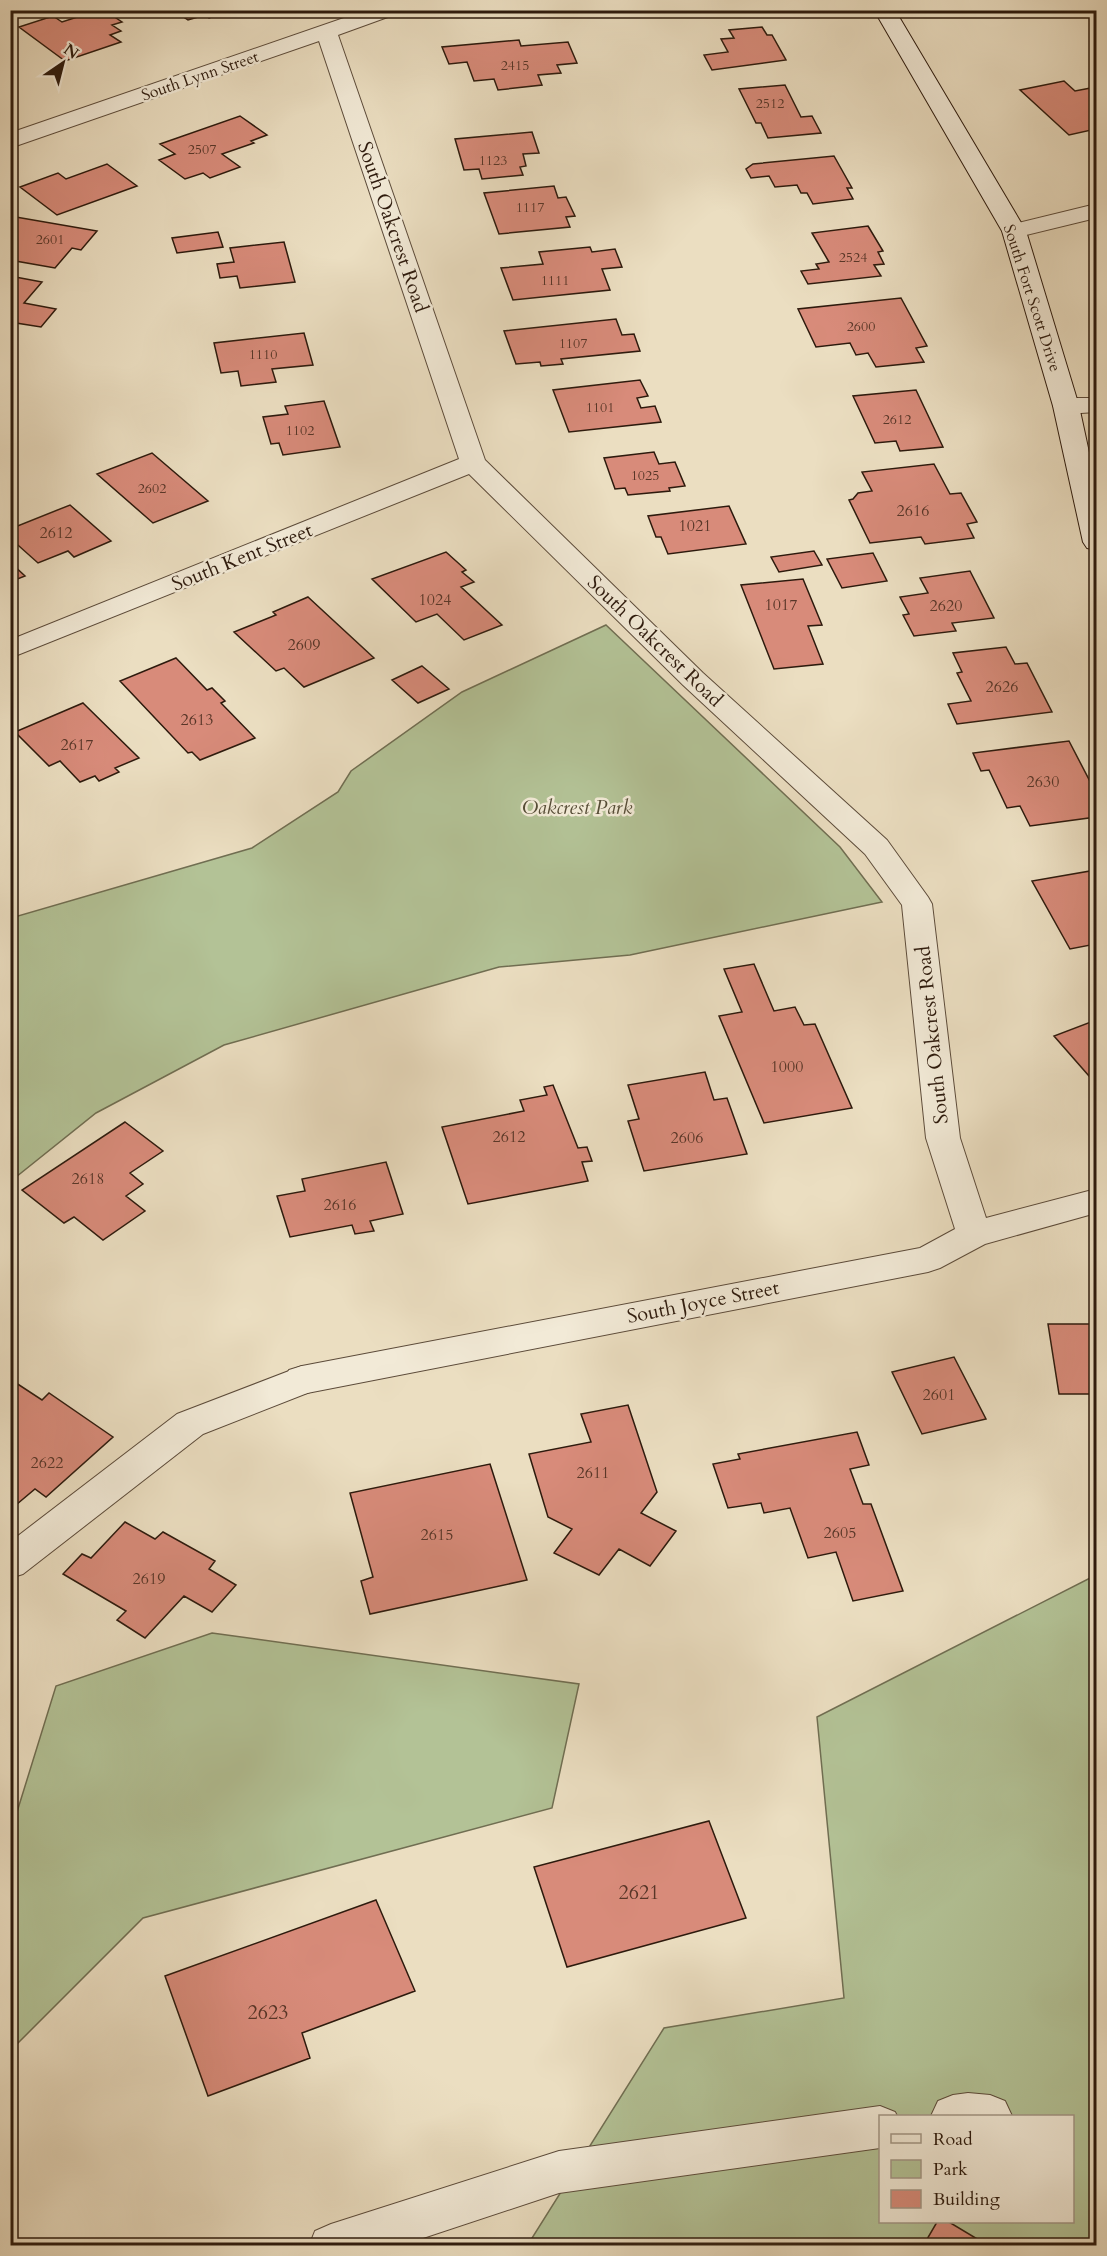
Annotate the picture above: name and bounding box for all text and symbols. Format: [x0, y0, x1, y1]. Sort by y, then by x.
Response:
north arrow [33, 33, 93, 93]
text: N [59, 39, 83, 65]
street label: South Lynn Street [138, 46, 262, 106]
house number: 2415 [501, 56, 529, 75]
house number: 2512 [756, 94, 784, 113]
street label: South Oakcrest Road [351, 138, 435, 316]
house number: 2507 [188, 140, 216, 159]
house number: 1123 [479, 151, 507, 170]
house number: 1117 [516, 198, 544, 217]
street label: South Fort Scott Drive [998, 222, 1066, 374]
house number: 2601 [36, 230, 64, 249]
house number: 2524 [839, 248, 867, 267]
house number: 1111 [541, 271, 569, 290]
house number: 2600 [847, 317, 875, 336]
house number: 1107 [559, 334, 587, 353]
house number: 1110 [249, 345, 277, 364]
house number: 1101 [586, 398, 614, 417]
house number: 2612 [883, 410, 911, 429]
house number: 1102 [286, 421, 314, 440]
house number: 1025 [631, 466, 659, 485]
house number: 2602 [138, 479, 166, 498]
house number: 2616 [897, 500, 929, 522]
house number: 1021 [679, 515, 711, 537]
street label: South Kent Street [168, 516, 317, 598]
house number: 2612 [40, 522, 72, 544]
street label: South Oakcrest Road [581, 569, 729, 713]
house number: 1024 [419, 589, 451, 611]
house number: 1017 [765, 594, 797, 616]
house number: 2620 [930, 595, 962, 617]
house number: 2609 [288, 634, 320, 656]
house number: 2626 [986, 676, 1018, 698]
house number: 2613 [181, 709, 213, 731]
house number: 2617 [61, 734, 93, 756]
house number: 2630 [1027, 771, 1059, 793]
park label: Oakcrest Park [522, 794, 632, 821]
street label: South Oakcrest Road [909, 944, 955, 1125]
house number: 1000 [771, 1056, 803, 1078]
house number: 2612 [493, 1126, 525, 1148]
house number: 2606 [671, 1127, 703, 1149]
house number: 2618 [72, 1168, 104, 1190]
house number: 2616 [324, 1194, 356, 1216]
street label: South Joyce Street [625, 1274, 782, 1330]
house number: 2601 [923, 1384, 955, 1406]
house number: 2622 [31, 1452, 63, 1474]
house number: 2611 [577, 1462, 609, 1484]
house number: 2605 [824, 1522, 856, 1544]
house number: 2615 [421, 1524, 453, 1546]
house number: 2619 [133, 1568, 165, 1590]
house number: 2621 [619, 1879, 659, 1906]
house number: 2623 [248, 1999, 288, 2026]
legend [879, 2115, 1074, 2223]
text: Road [933, 2127, 973, 2152]
text: Park [933, 2157, 968, 2182]
text: Building [933, 2187, 1001, 2212]

